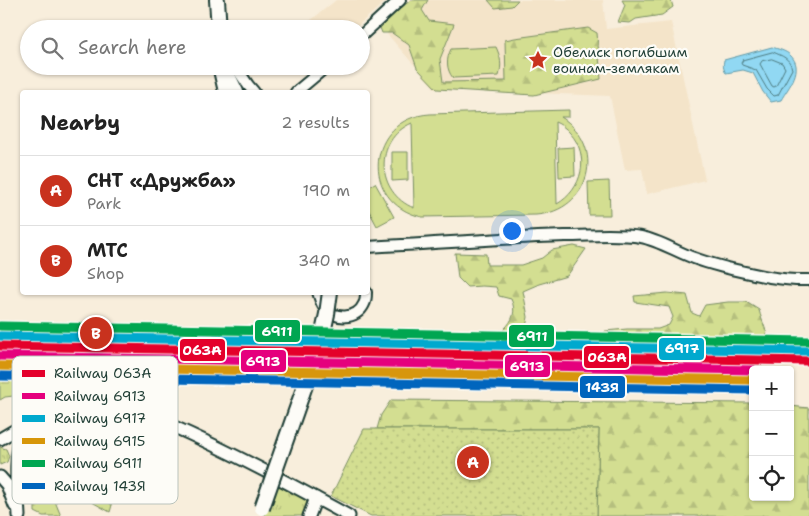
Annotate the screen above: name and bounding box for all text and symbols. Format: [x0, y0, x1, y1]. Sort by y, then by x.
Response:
search box [20, 20, 370, 75]
icon: search [38, 34, 66, 62]
text: Search here [78, 35, 187, 60]
place label: Обелиск погибшим воинам-землякам [553, 43, 687, 77]
place icon: Обелиск погибшим воинам-землякам [527, 49, 549, 71]
text: Nearby [40, 109, 120, 137]
text: 2 results [281, 112, 350, 133]
text: СНТ «Дружба» [87, 168, 236, 193]
text: A [50, 180, 62, 201]
text: 190 m [303, 180, 350, 201]
text: Park [87, 193, 121, 214]
your location [499, 218, 525, 244]
text: МТС [87, 238, 128, 263]
text: B [51, 250, 61, 271]
text: 340 m [298, 250, 350, 271]
text: Shop [87, 263, 124, 284]
pin: B [80, 314, 112, 352]
line badge: 6911 [254, 319, 301, 343]
text: 6911 [261, 322, 293, 340]
line badge: 6911 [508, 324, 555, 348]
text: 6911 [516, 327, 548, 345]
line badge: 6917 [658, 337, 705, 361]
line badge: 063А [179, 338, 226, 362]
text: 6917 [665, 339, 700, 357]
text: 063А [182, 341, 222, 359]
line badge: 063А [583, 345, 630, 369]
text: 063А [587, 348, 627, 366]
line badge: 6913 [240, 349, 287, 373]
text: 6913 [246, 352, 280, 370]
line badge: 6913 [504, 354, 551, 378]
legend [12, 356, 178, 504]
text: 6913 [510, 357, 544, 375]
text: Railway 063А [54, 364, 152, 382]
map controls [749, 366, 794, 501]
button: + [749, 366, 794, 411]
line badge: 143Я [579, 375, 626, 399]
text: 143Я [585, 378, 619, 396]
text: Railway 6913 [54, 387, 146, 405]
text: Railway 6917 [54, 409, 146, 427]
button: − [749, 411, 794, 456]
text: Railway 6915 [54, 432, 145, 450]
pin: A [457, 443, 489, 481]
text: Railway 6911 [54, 454, 142, 472]
button: locate [749, 456, 794, 501]
text: Railway 143Я [54, 477, 146, 495]

